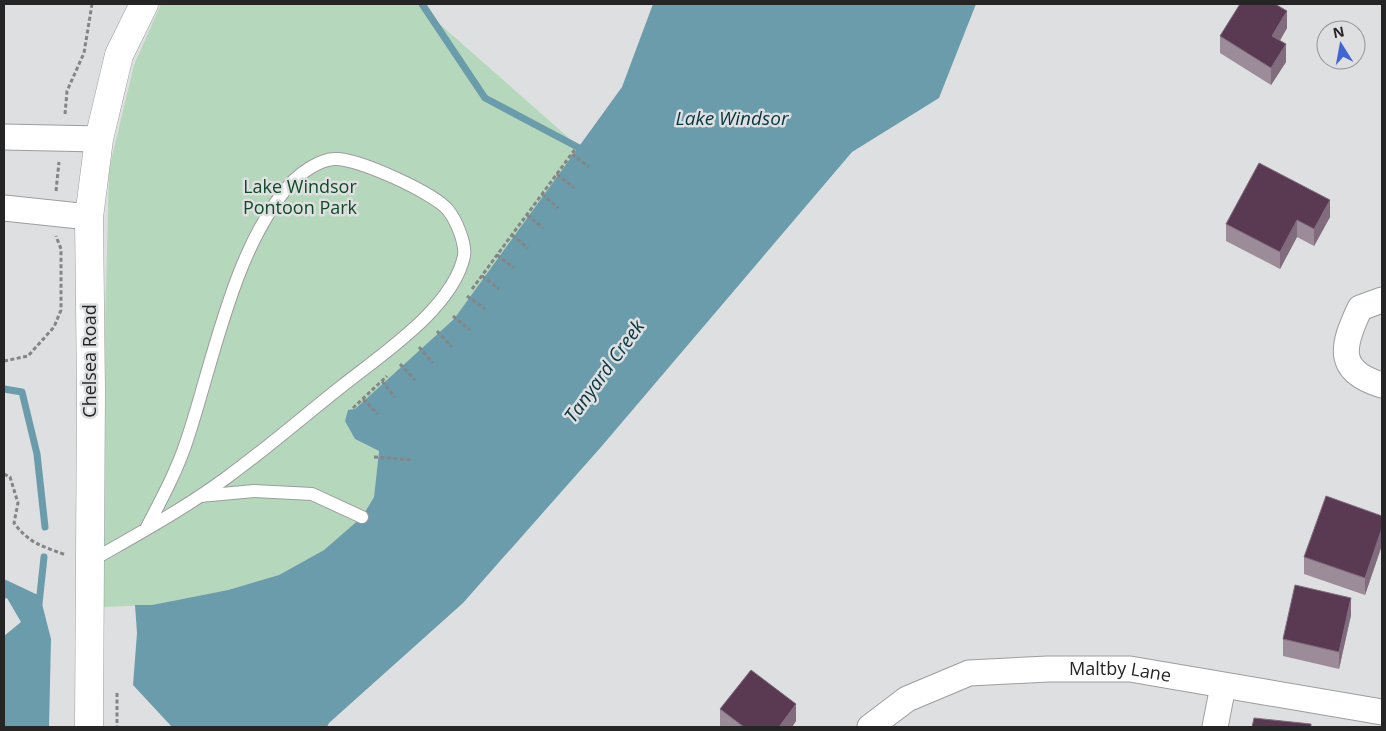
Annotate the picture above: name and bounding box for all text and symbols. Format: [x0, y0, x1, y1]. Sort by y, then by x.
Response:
north arrow [1316, 20, 1366, 70]
text: N [1331, 21, 1346, 42]
water label: Lake Windsor [676, 105, 790, 131]
park label: Lake Windsor Pontoon Park [243, 174, 358, 219]
street label: Chelsea Road [77, 304, 101, 418]
water label: Tanyard Creek [558, 314, 650, 428]
street label: Maltby Lane [1069, 656, 1173, 687]

